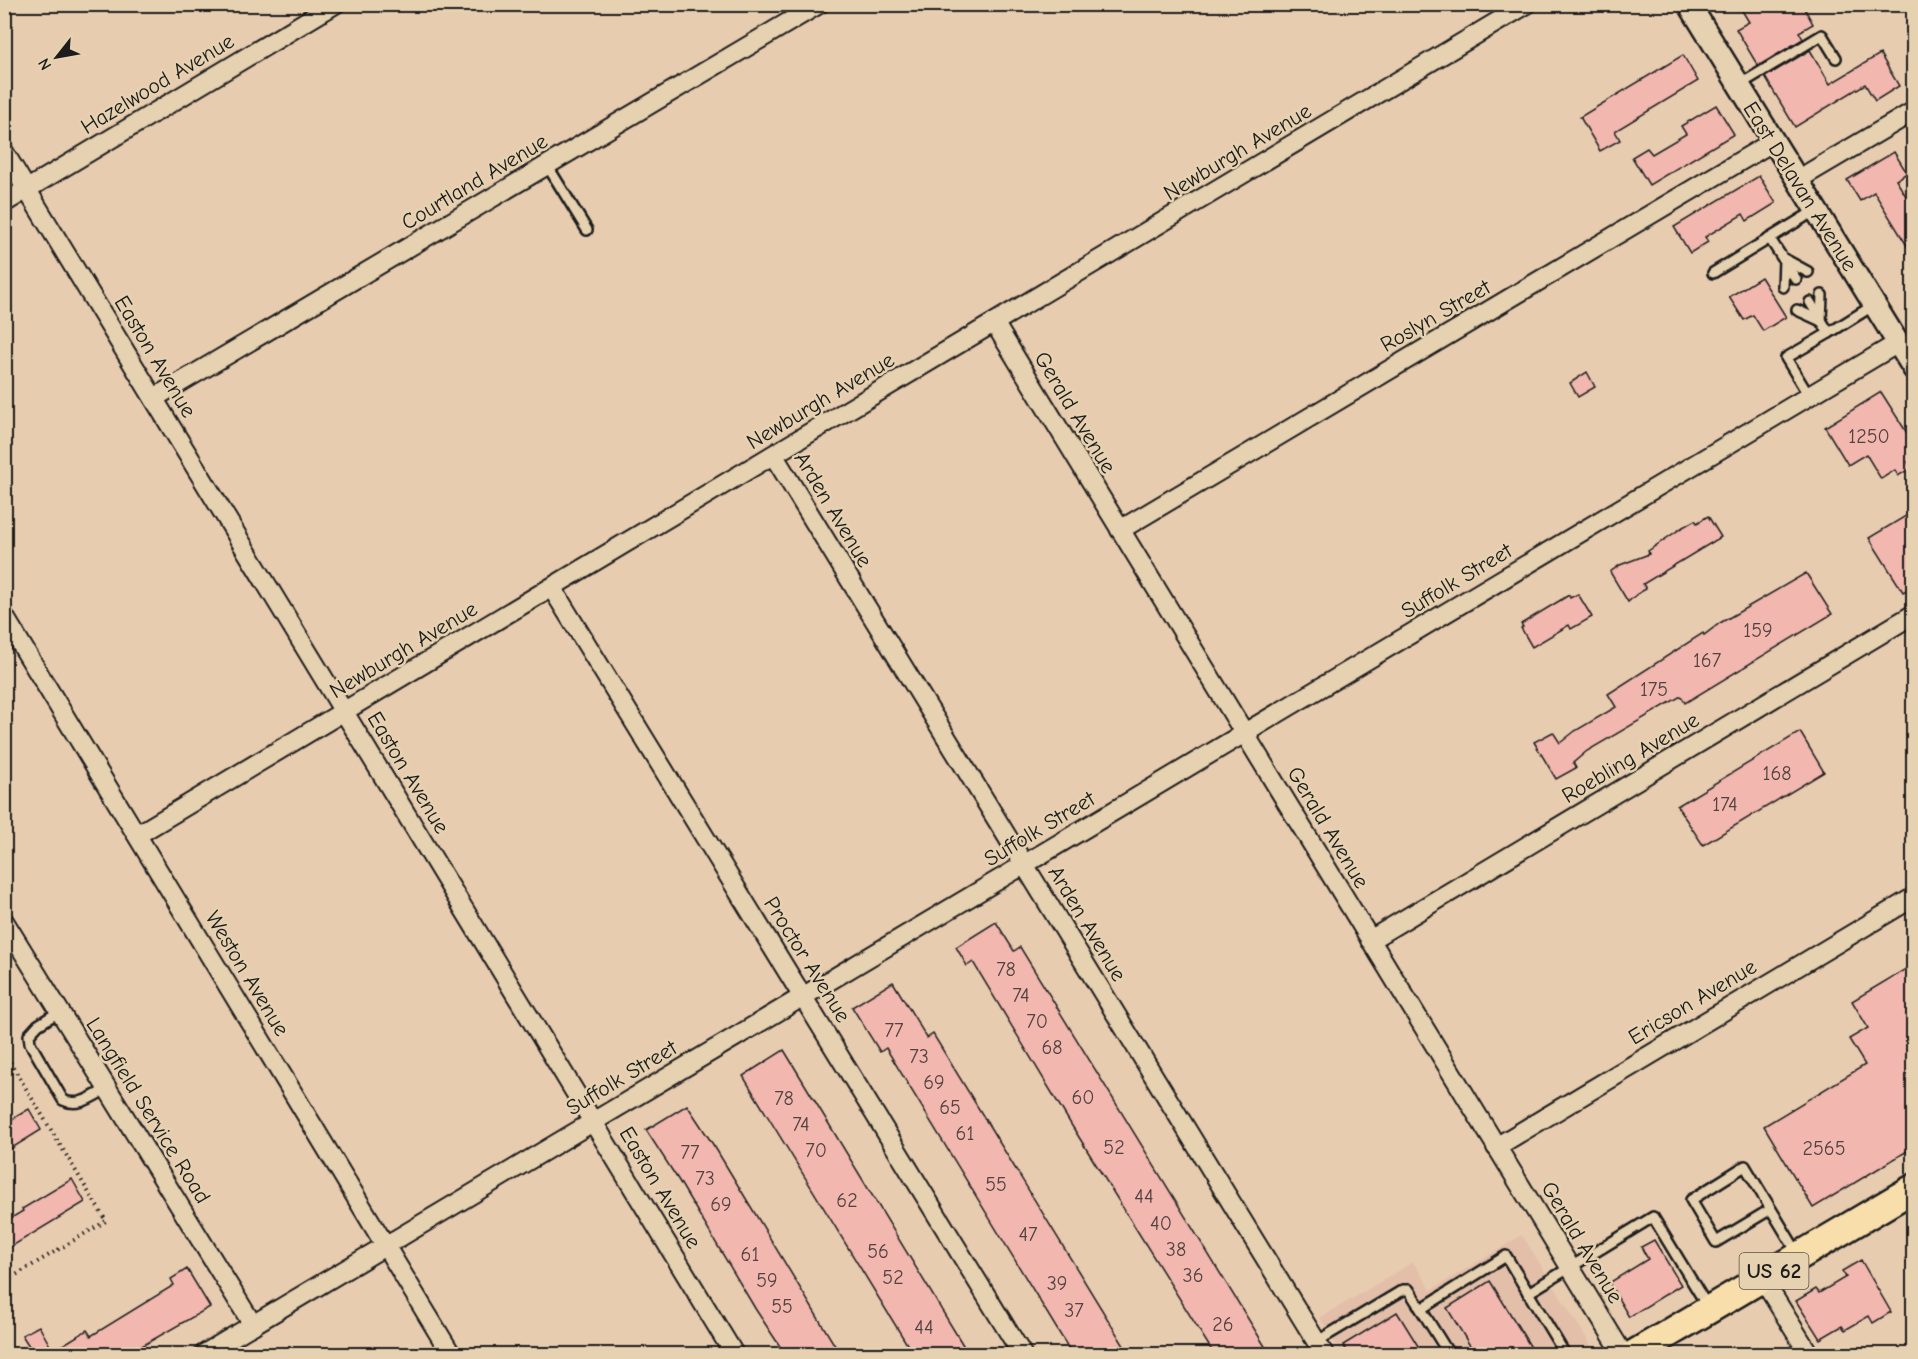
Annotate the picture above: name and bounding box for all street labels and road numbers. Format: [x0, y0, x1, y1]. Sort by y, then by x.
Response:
street label: Hazelwood Avenue [76, 28, 239, 140]
street label: East Delavan Avenue [1737, 97, 1863, 276]
street label: Newburgh Avenue [1159, 98, 1316, 206]
street label: Courtland Avenue [397, 128, 552, 236]
street label: Roslyn Street [1376, 274, 1496, 358]
street label: Easton Avenue [109, 291, 202, 422]
street label: Newburgh Avenue [742, 347, 899, 455]
street label: Gerald Avenue [1029, 347, 1122, 478]
street label: Arden Avenue [789, 447, 878, 572]
street label: Suffolk Street [1396, 537, 1517, 624]
street label: Newburgh Avenue [325, 596, 482, 704]
street label: Easton Avenue [362, 707, 455, 838]
street label: Roebling Avenue [1557, 707, 1704, 809]
street label: Gerald Avenue [1282, 762, 1375, 893]
street label: Suffolk Street [979, 785, 1100, 872]
street label: Arden Avenue [1043, 861, 1132, 986]
street label: Proctor Avenue [758, 892, 856, 1027]
street label: Weston Avenue [200, 906, 295, 1041]
street label: Ericson Avenue [1624, 953, 1761, 1050]
street label: Langfield Service Road [80, 1013, 216, 1208]
street label: Suffolk Street [561, 1034, 682, 1121]
street label: Easton Avenue [614, 1122, 707, 1253]
street label: Gerald Avenue [1536, 1177, 1629, 1308]
road number: US 62 [1740, 1253, 1808, 1289]

